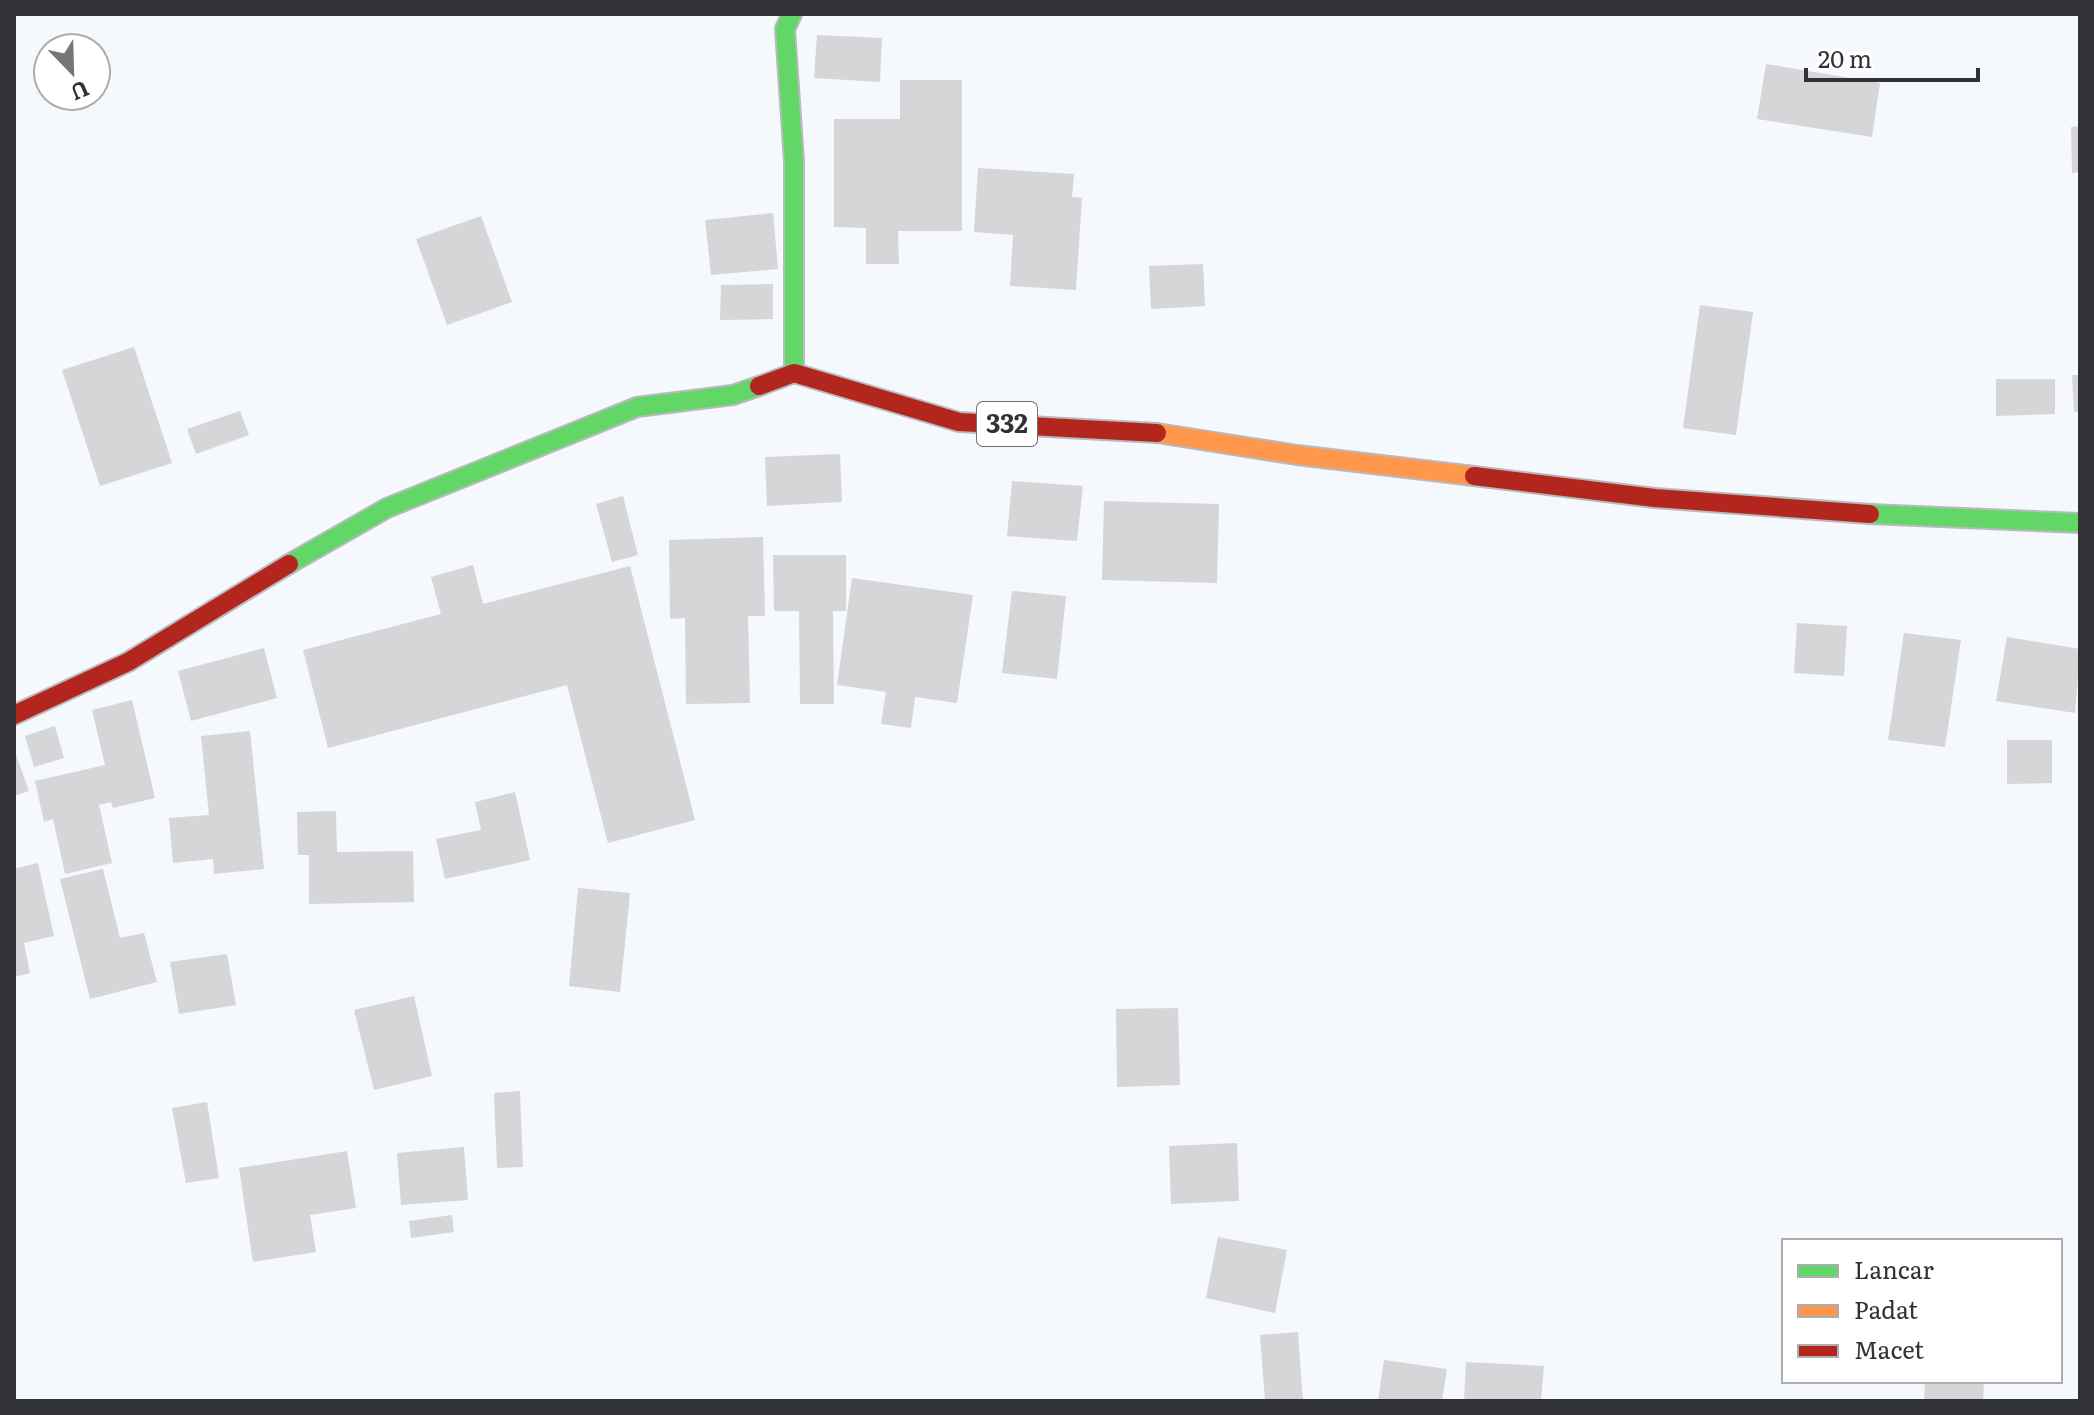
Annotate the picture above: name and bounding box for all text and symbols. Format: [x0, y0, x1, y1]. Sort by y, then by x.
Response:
north arrow [32, 32, 112, 112]
scale bar [1806, 32, 1978, 82]
text: 20 m [1818, 40, 1872, 75]
text: U [66, 73, 95, 110]
road number: 332 [977, 402, 1037, 446]
legend [1782, 1239, 2062, 1383]
text: Lancar [1854, 1251, 1934, 1286]
text: Padat [1854, 1291, 1918, 1326]
text: Macet [1854, 1331, 1924, 1366]

